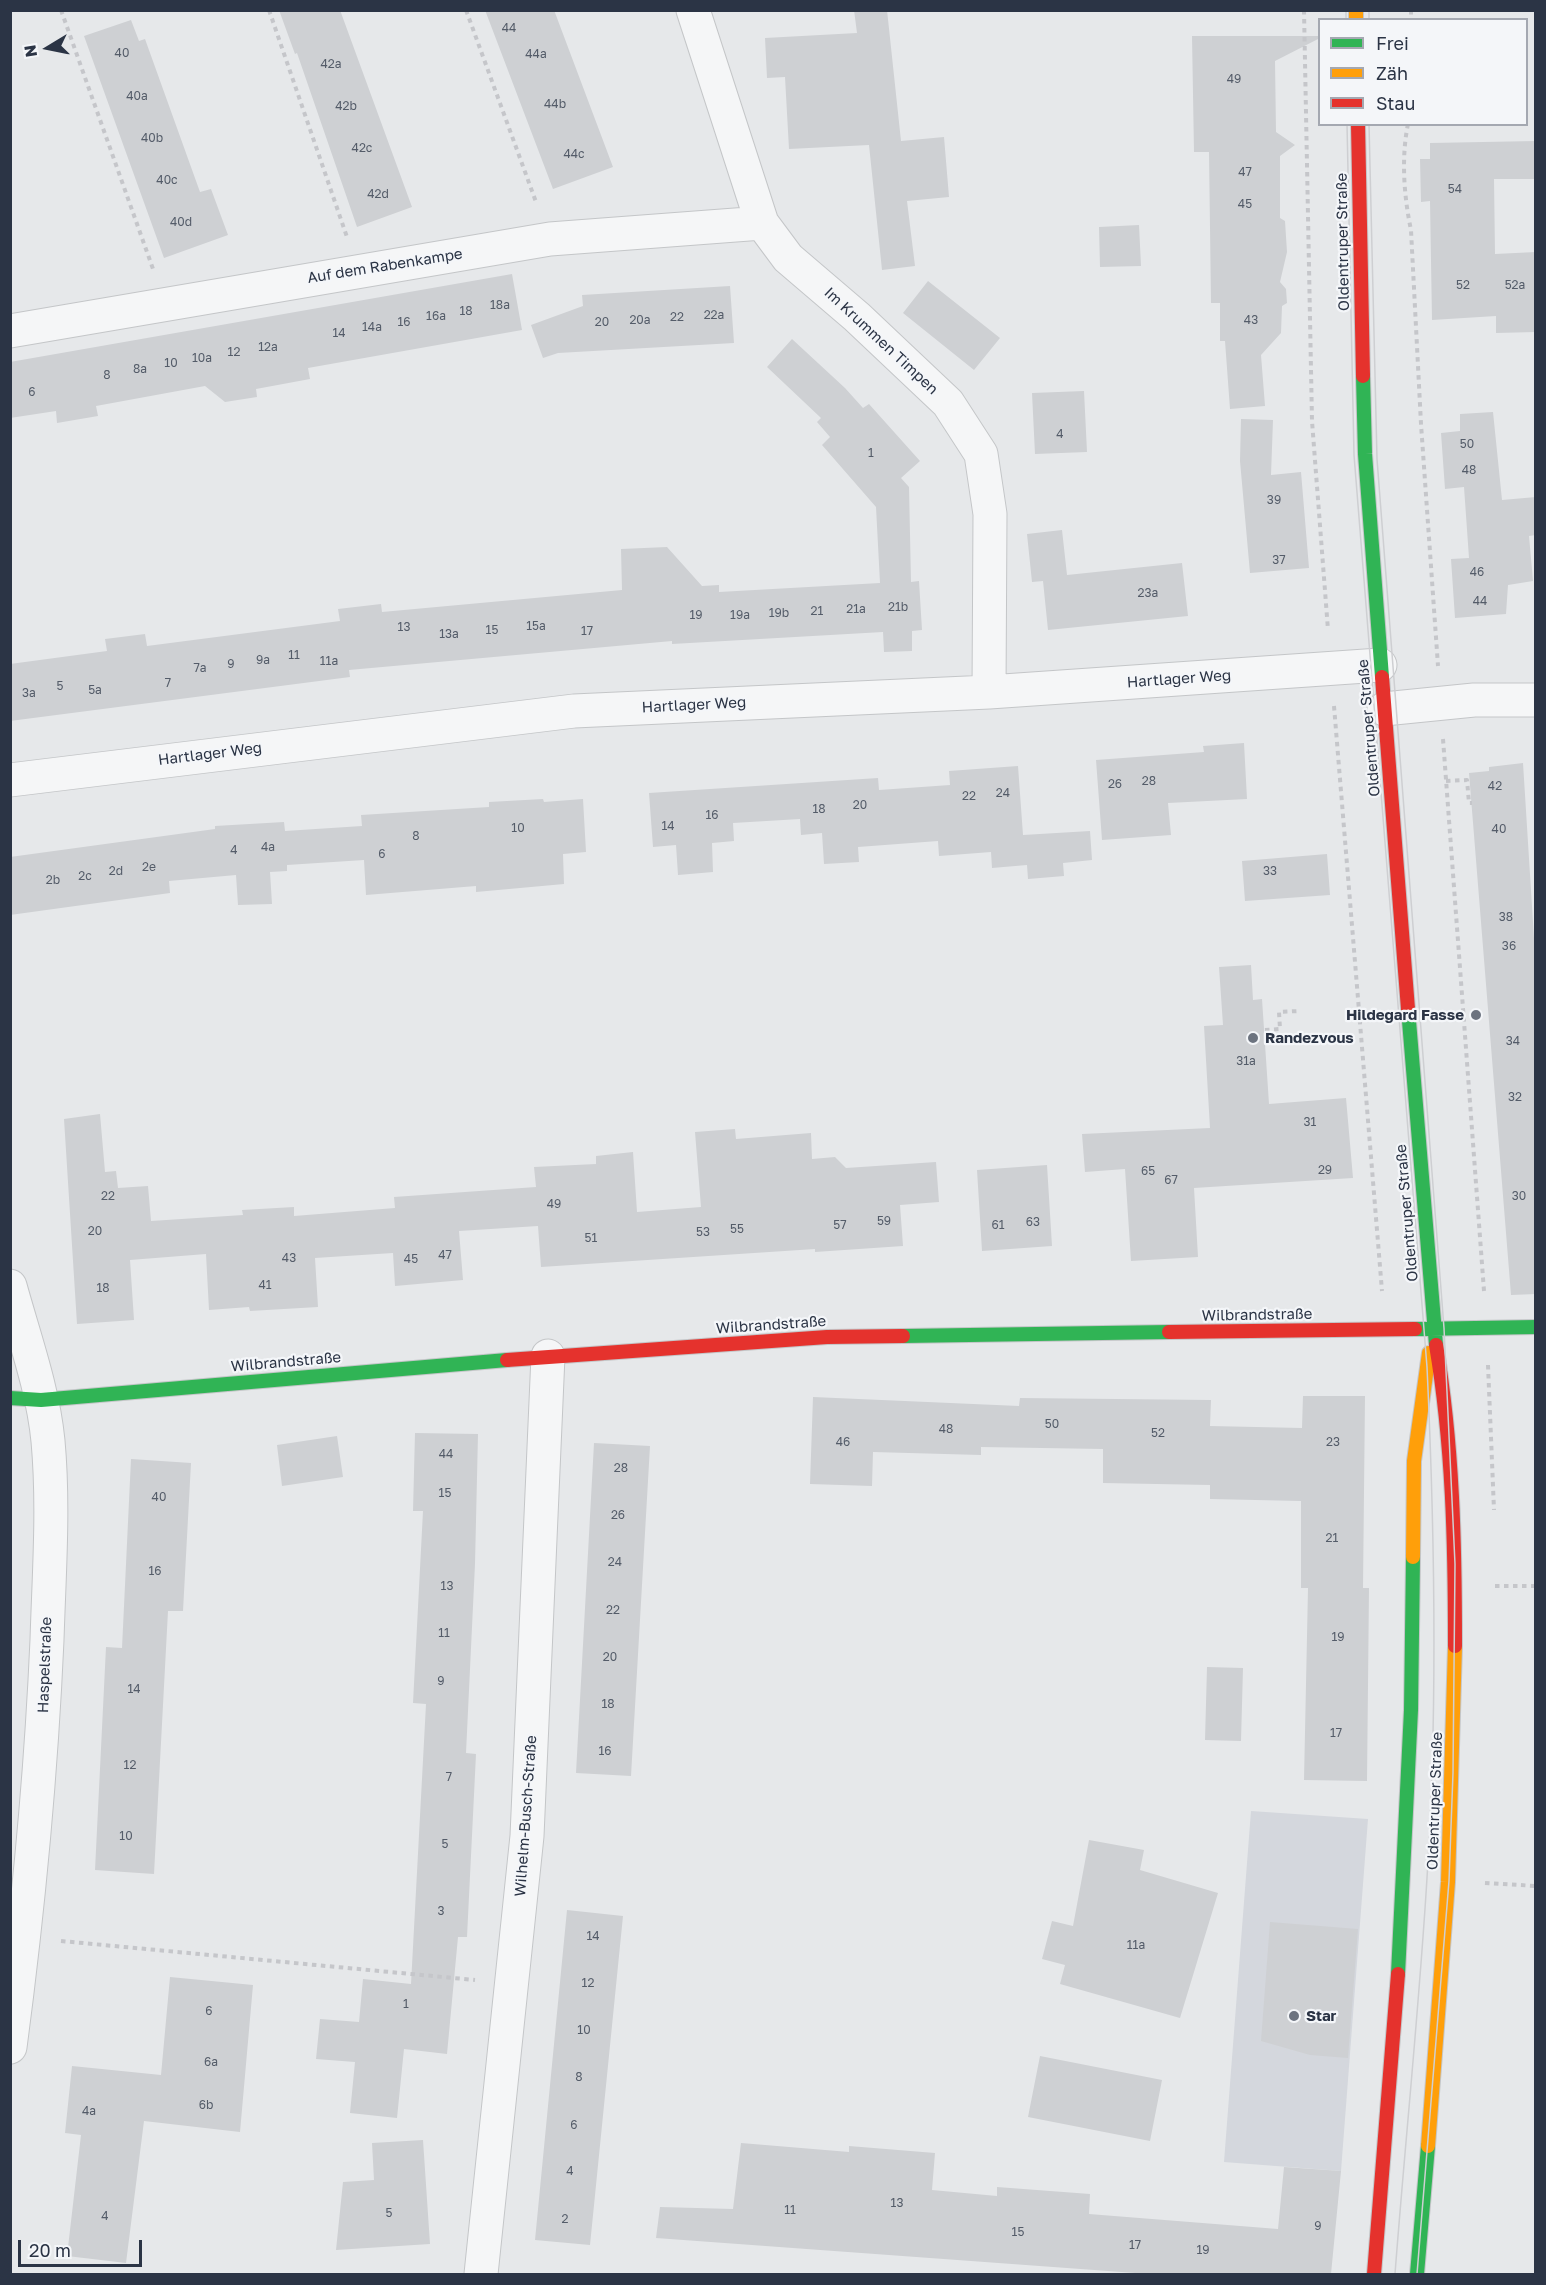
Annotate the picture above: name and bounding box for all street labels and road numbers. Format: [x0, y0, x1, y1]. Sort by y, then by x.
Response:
street label: Oldentruper Straße [1333, 173, 1353, 311]
street label: Auf dem Rabenkampe [306, 245, 464, 287]
street label: Im Krummen Timpen [820, 284, 942, 398]
street label: Oldentruper Straße [1354, 658, 1384, 798]
street label: Hartlager Weg [1126, 666, 1232, 692]
street label: Hartlager Weg [641, 693, 747, 717]
street label: Hartlager Weg [157, 739, 263, 769]
street label: Oldentruper Straße [1392, 1143, 1422, 1283]
street label: Wilbrandstraße [1202, 1305, 1312, 1325]
street label: Wilbrandstraße [715, 1312, 827, 1338]
street label: Wilbrandstraße [230, 1348, 342, 1376]
street label: Haspelstraße [34, 1617, 56, 1713]
street label: Oldentruper Straße [1424, 1732, 1446, 1870]
street label: Wilhelm-Busch-Straße [511, 1735, 541, 1897]

